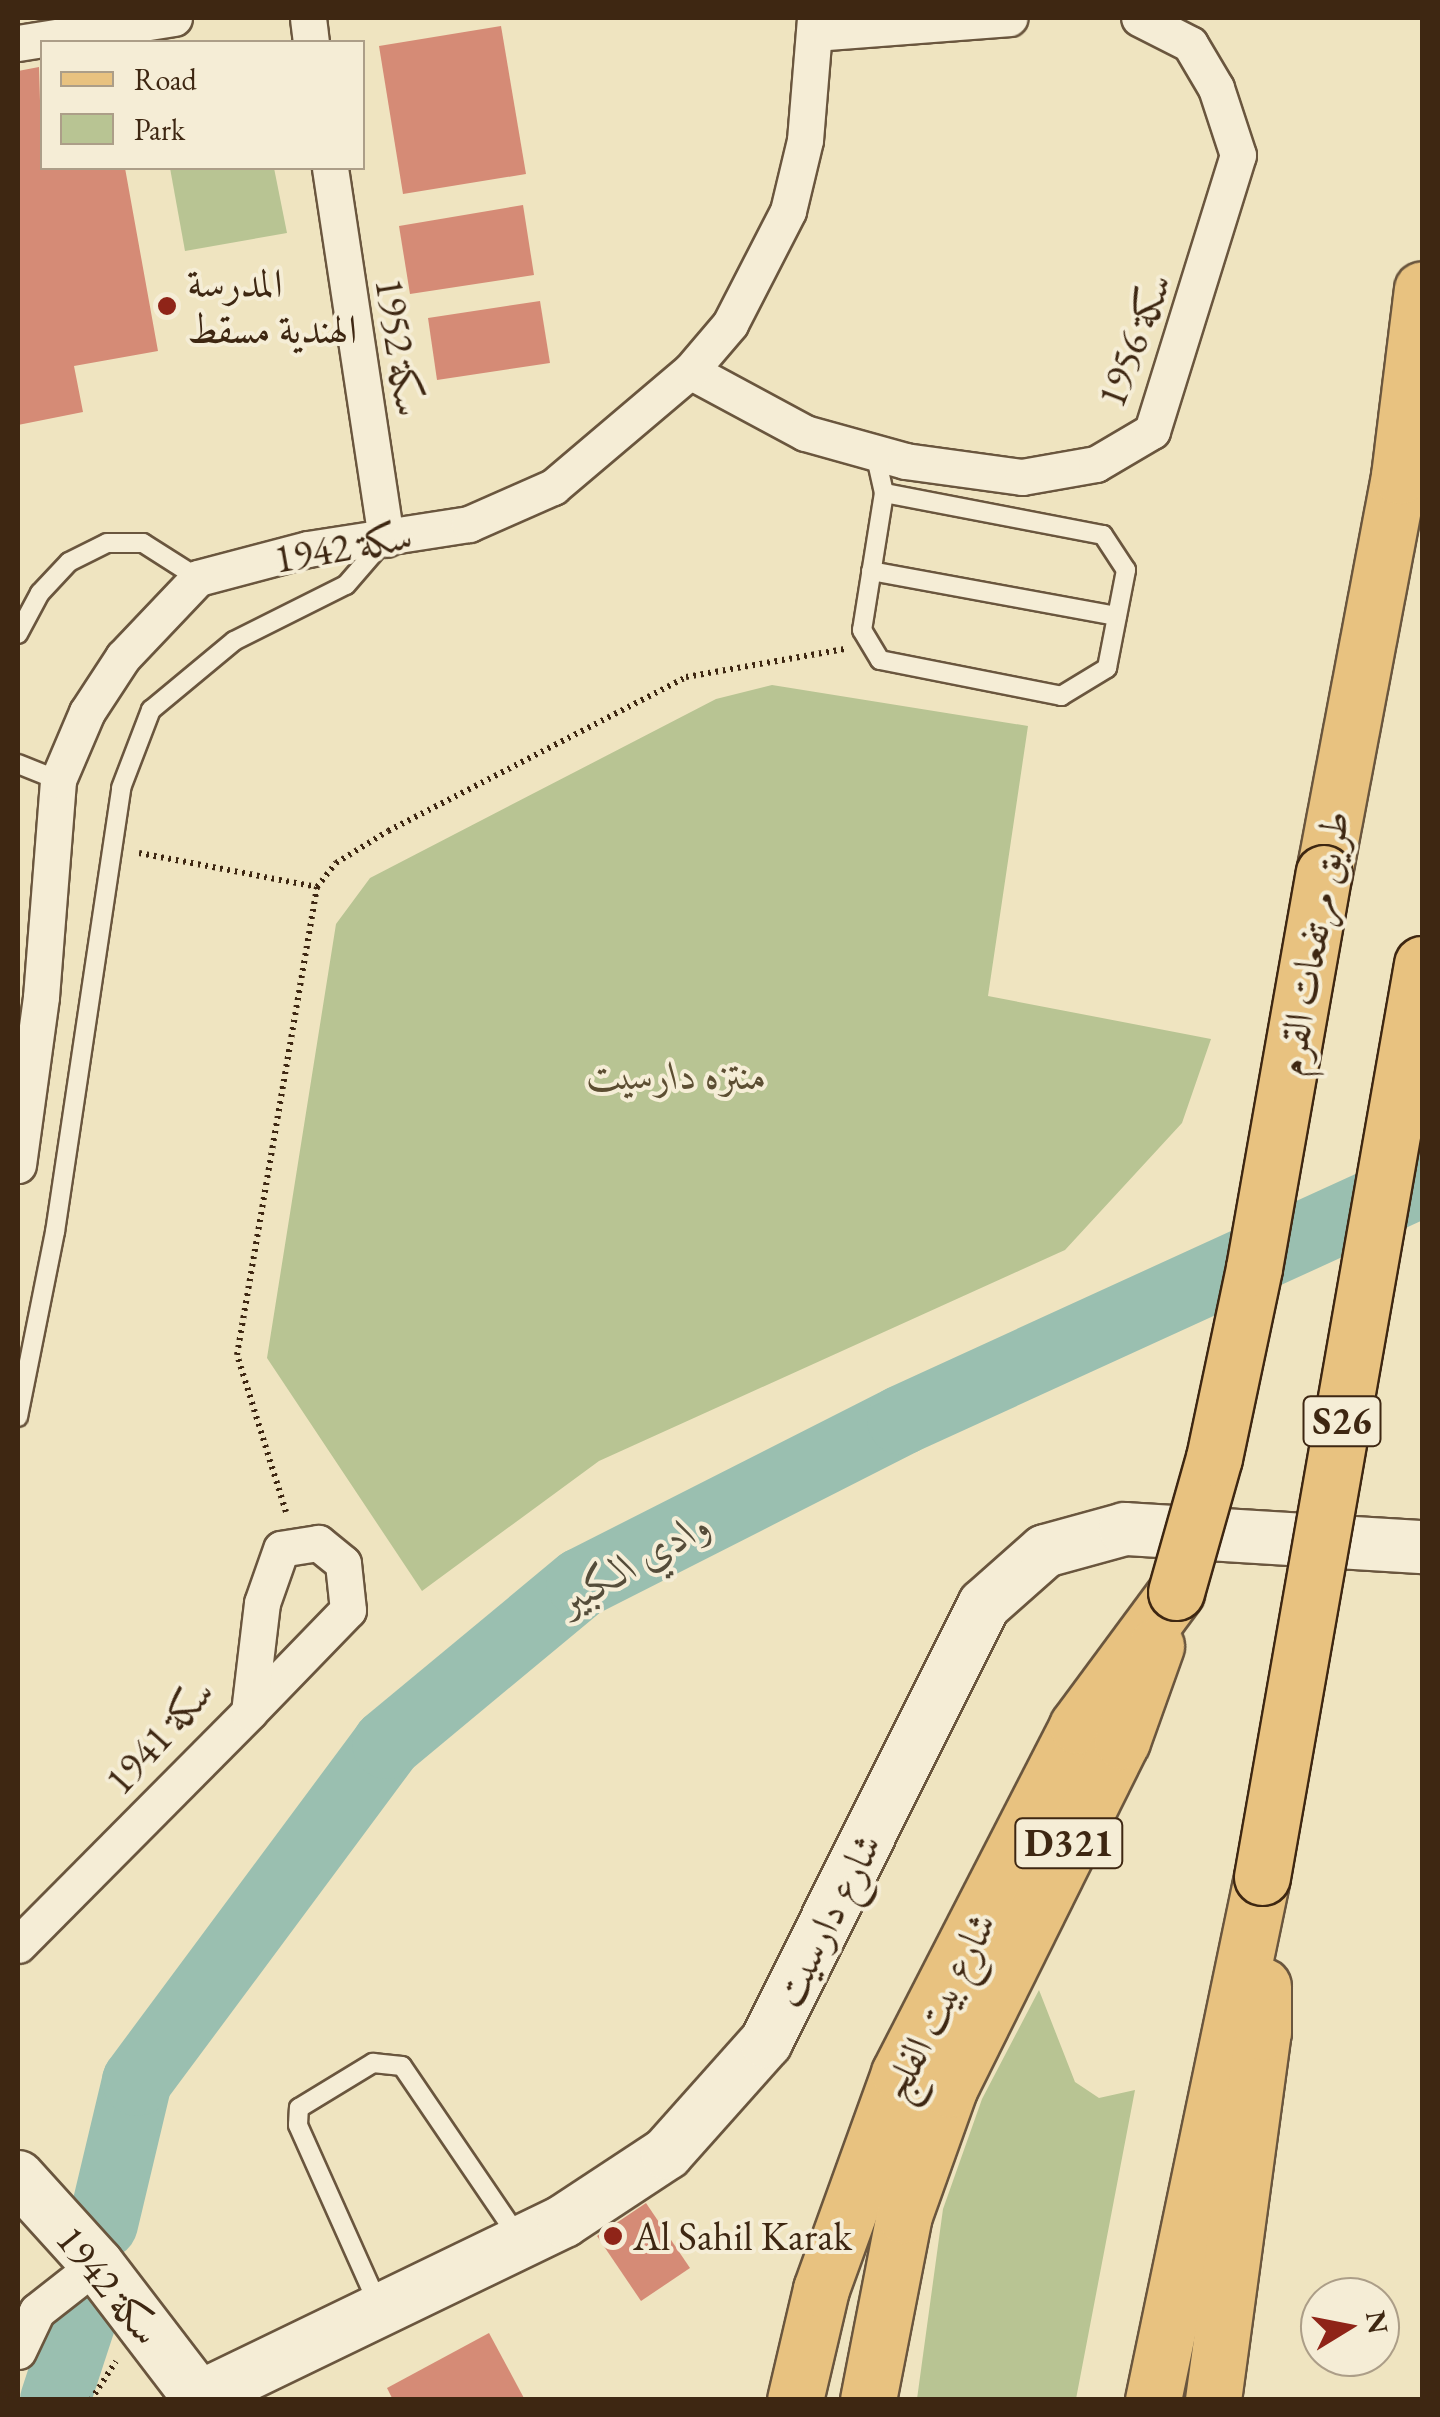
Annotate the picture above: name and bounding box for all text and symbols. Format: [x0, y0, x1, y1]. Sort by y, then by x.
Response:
legend [40, 40, 365, 170]
text: Road [134, 60, 197, 99]
text: Park [134, 110, 185, 149]
place label: المدرسة الهندية مسقط [187, 259, 357, 353]
street label: سكة 1956 [1087, 266, 1181, 414]
street label: سكة 1952 [365, 274, 435, 420]
marker: المدرسة الهندية مسقط [156, 295, 178, 317]
street label: سكة 1942 [270, 511, 416, 583]
street label: طريق مرتفعات القرم [1265, 807, 1359, 1079]
park label: منتزه دارسيت [587, 1051, 767, 1099]
road number: S26 [1302, 1388, 1382, 1454]
water label: وادي الكبير [549, 1498, 719, 1626]
street label: سكة 1941 [94, 1668, 224, 1804]
road number: D321 [1014, 1810, 1124, 1876]
street label: شارع دارسيت [763, 1825, 891, 2015]
street label: شارع بيت الفلج [870, 1904, 1006, 2108]
place label: Al Sahil Karak [633, 2212, 852, 2260]
street label: سكة 1942 [46, 2216, 172, 2354]
marker: Al Sahil Karak [602, 2225, 624, 2247]
north arrow [1300, 2277, 1400, 2377]
text: N [1358, 2308, 1397, 2336]

